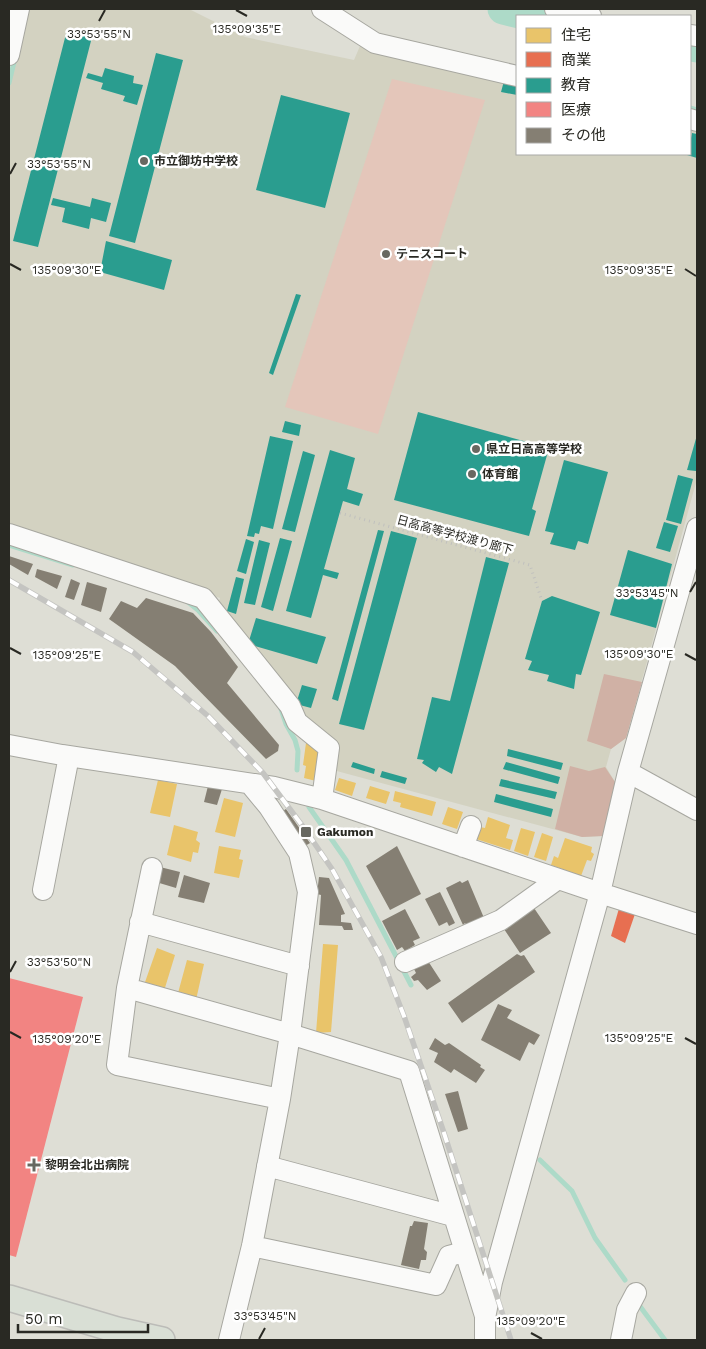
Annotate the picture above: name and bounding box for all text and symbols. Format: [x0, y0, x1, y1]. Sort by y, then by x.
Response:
legend [516, 15, 691, 155]
text: 135°09'35"E [213, 22, 282, 36]
text: 住宅 [561, 26, 591, 44]
text: 33°53'55"N [67, 27, 131, 41]
text: 商業 [561, 51, 591, 69]
text: 教育 [561, 76, 591, 94]
text: 医療 [561, 101, 591, 119]
text: その他 [561, 126, 606, 144]
place label: 市立御坊中学校 [154, 154, 238, 168]
marker: 市立御坊中学校 [138, 155, 150, 167]
text: 33°53'55"N [27, 157, 91, 171]
place label: テニスコート [396, 247, 468, 261]
marker: テニスコート [380, 248, 392, 260]
text: 135°09'30"E [33, 263, 102, 277]
text: 135°09'35"E [605, 263, 674, 277]
place label: 県立日高高等学校 [486, 442, 582, 456]
marker: 県立日高高等学校 [470, 443, 482, 455]
place label: 体育館 [482, 467, 518, 481]
marker: 体育館 [466, 468, 478, 480]
street label: 日高高等学校渡り廊下 [395, 513, 515, 557]
text: 33°53'45"N [615, 586, 679, 600]
text: 135°09'30"E [605, 647, 674, 661]
text: 135°09'25"E [33, 648, 102, 662]
marker: Gakumon [299, 825, 313, 839]
place label: Gakumon [317, 825, 373, 839]
text: 33°53'50"N [27, 955, 91, 969]
text: 135°09'25"E [605, 1031, 674, 1045]
text: 135°09'20"E [33, 1032, 102, 1046]
marker: 黎明会北出病院 [27, 1158, 41, 1172]
place label: 黎明会北出病院 [45, 1158, 129, 1172]
scale bar [18, 1302, 148, 1334]
text: 33°53'45"N [233, 1309, 297, 1323]
text: 50 m [25, 1310, 62, 1328]
text: 135°09'20"E [497, 1314, 566, 1328]

